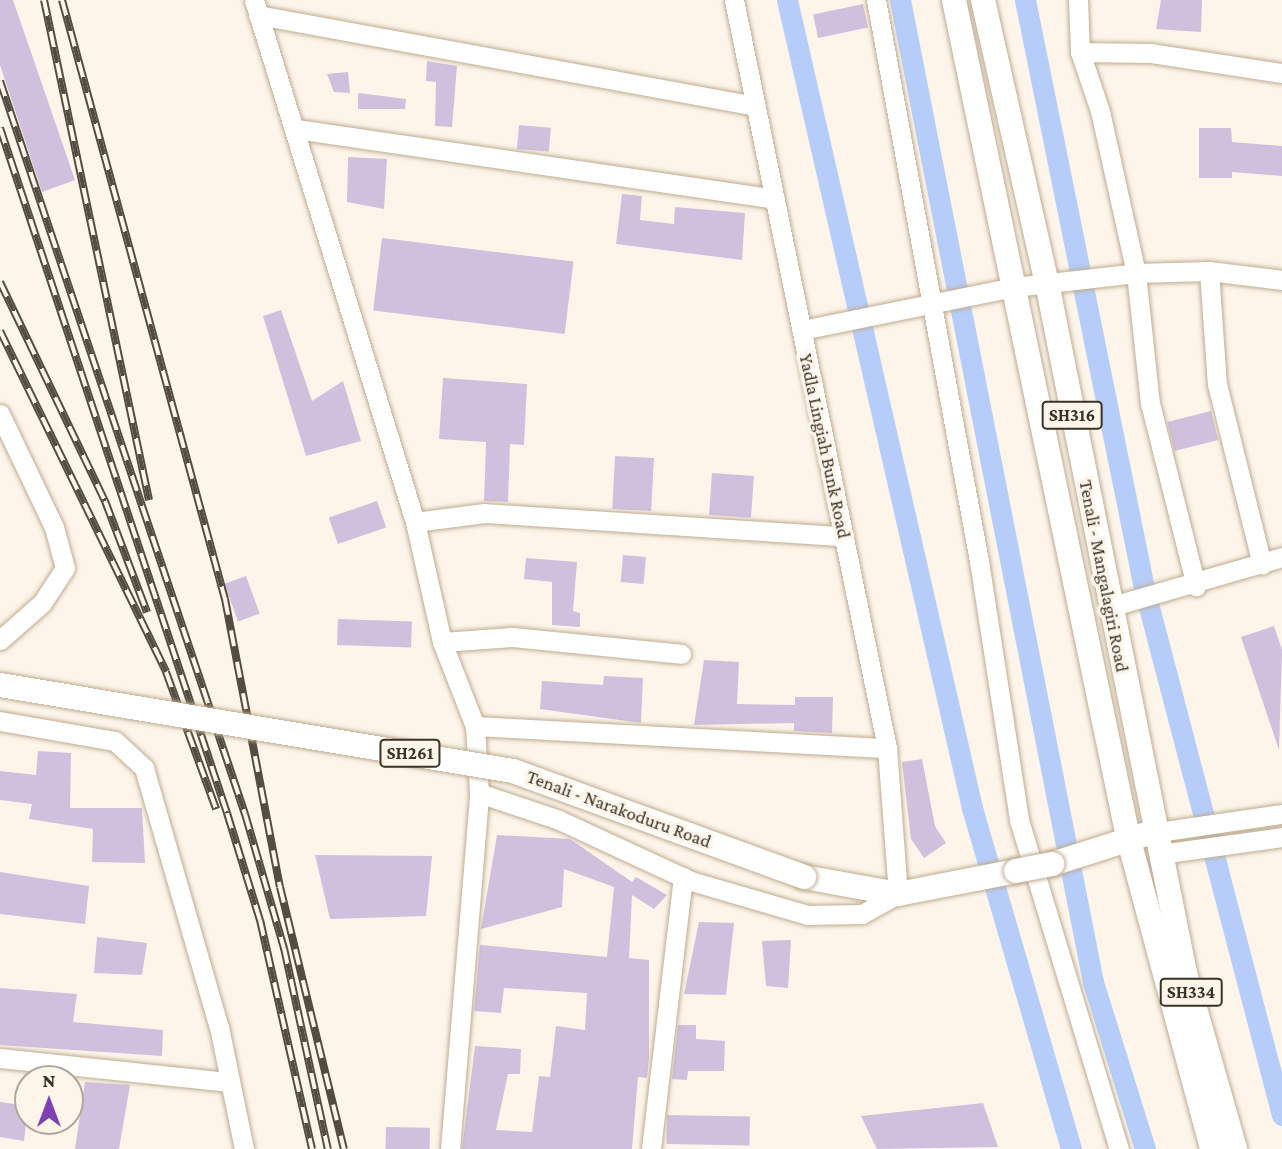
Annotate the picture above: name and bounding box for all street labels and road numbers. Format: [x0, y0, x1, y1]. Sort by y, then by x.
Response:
street label: Yadla Lingiah Bunk Road [794, 352, 856, 540]
road number: SH316 [1040, 400, 1104, 430]
street label: Tenali - Mangalagiri Road [1074, 478, 1134, 674]
road number: SH261 [378, 738, 442, 768]
street label: Tenali - Narakoduru Road [524, 765, 714, 853]
road number: SH334 [1160, 978, 1222, 1007]

